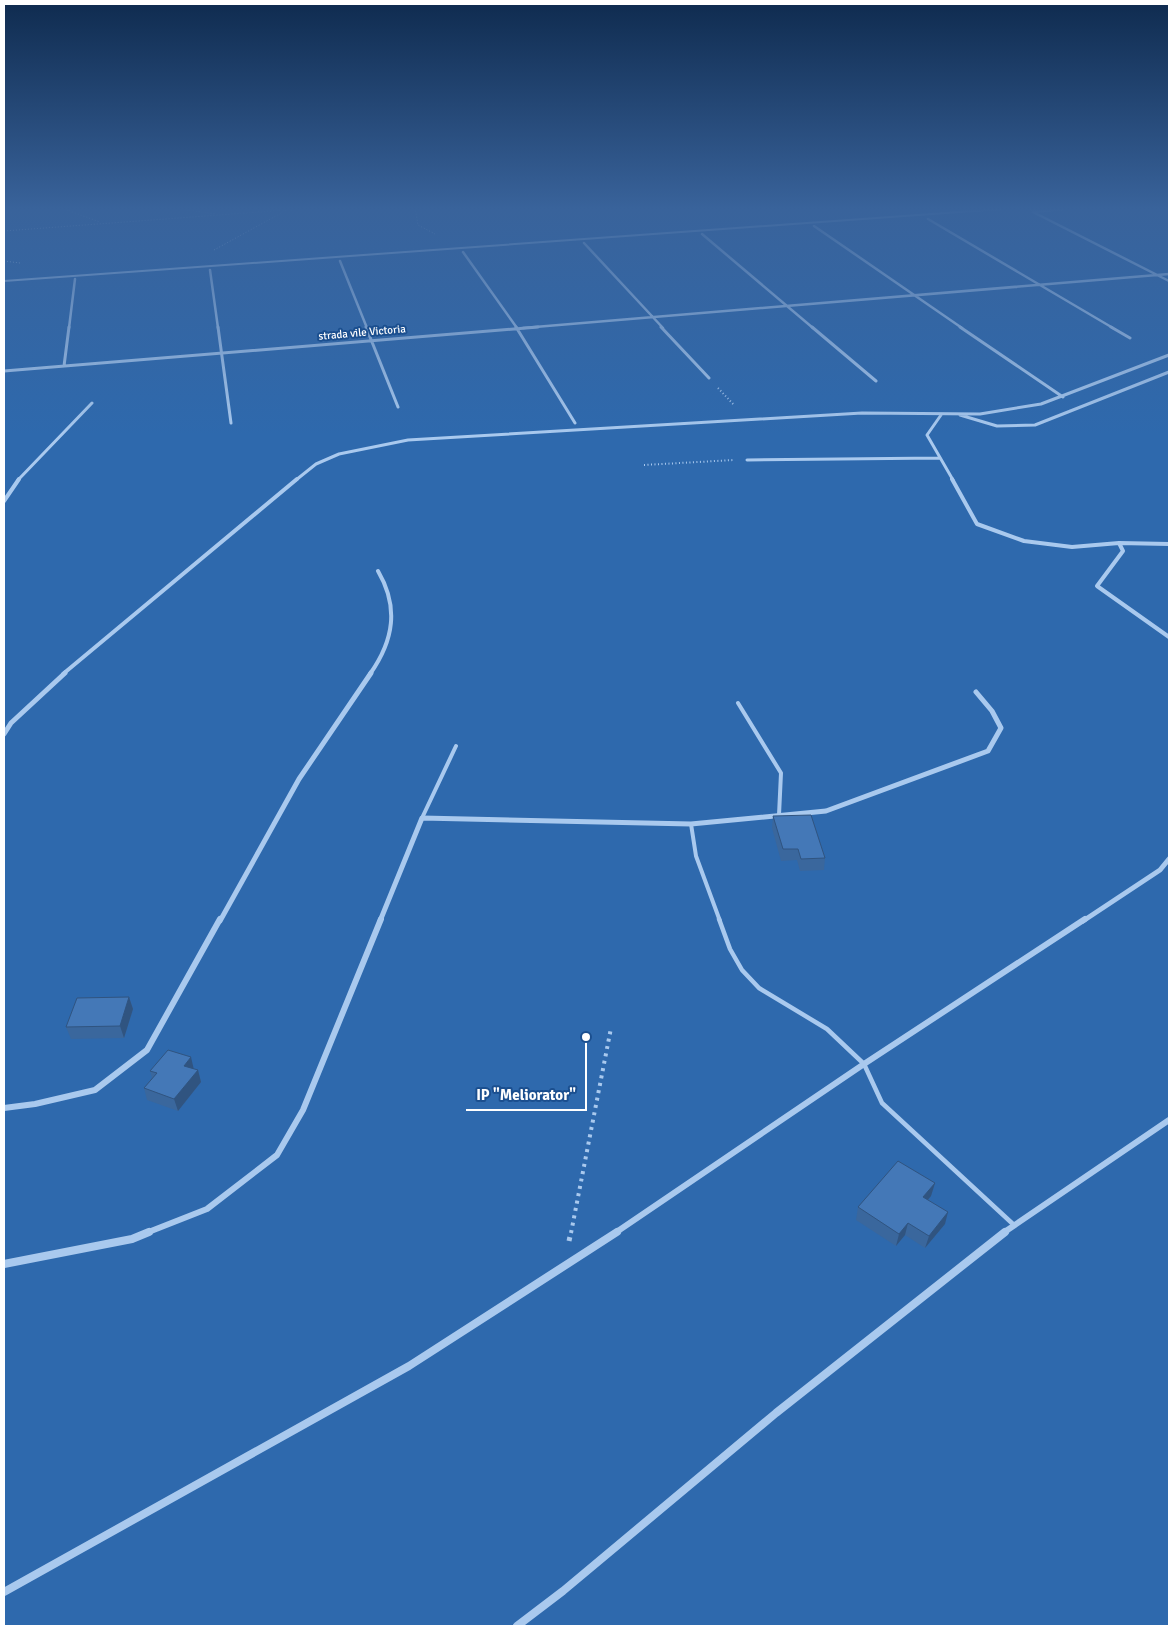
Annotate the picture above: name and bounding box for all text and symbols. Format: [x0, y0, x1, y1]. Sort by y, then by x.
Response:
street label: strada vile Victoria [318, 322, 407, 343]
callout: IP "Meliorator" [466, 1080, 586, 1110]
text: IP "Meliorator" [476, 1086, 576, 1104]

